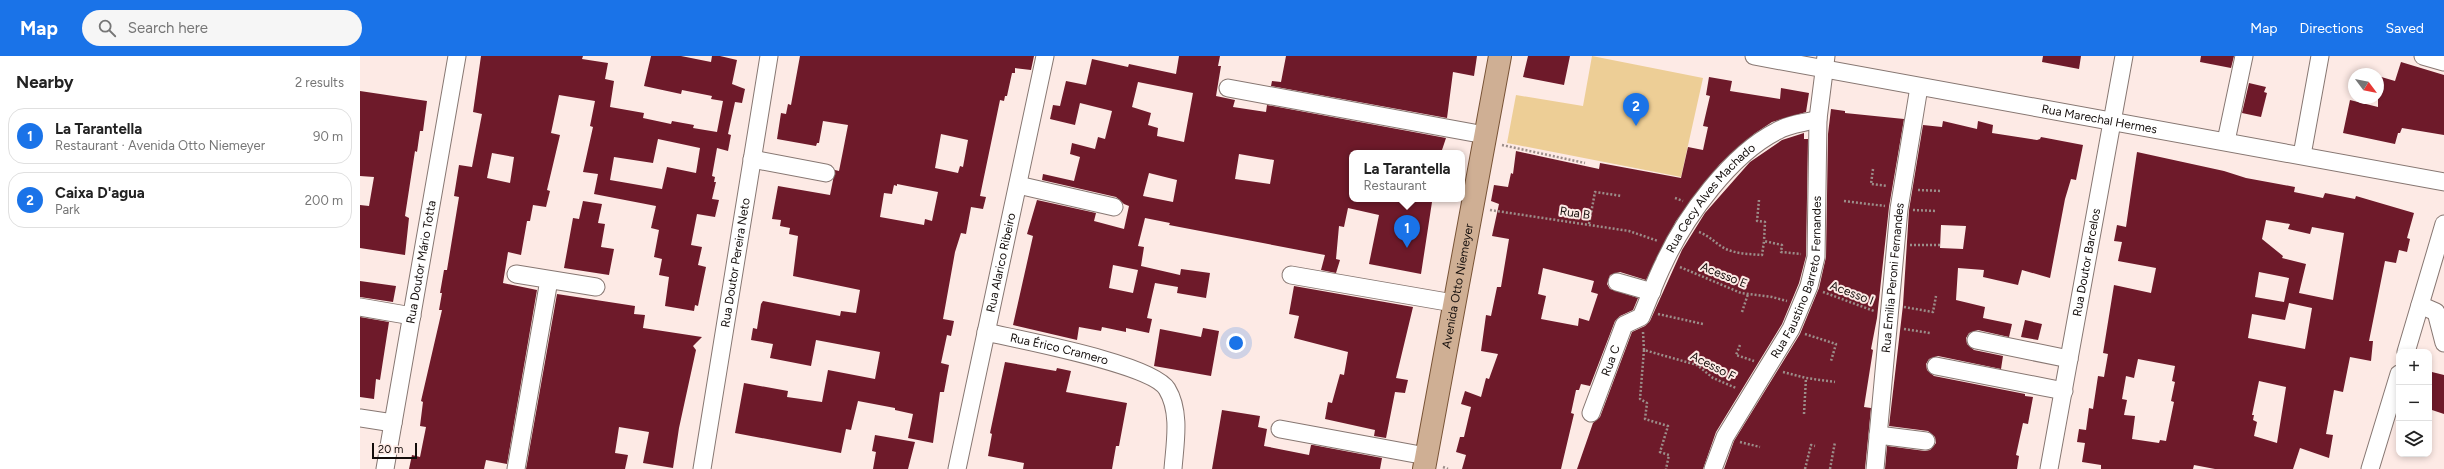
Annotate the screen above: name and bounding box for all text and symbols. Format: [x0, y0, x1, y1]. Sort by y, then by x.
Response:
search box [82, 10, 362, 46]
text: Map [20, 17, 58, 40]
icon: search [96, 17, 118, 39]
text: Search here [128, 19, 208, 37]
text: Map [2250, 20, 2278, 37]
text: Directions [2300, 20, 2363, 37]
text: Saved [2385, 20, 2424, 37]
north arrow [2348, 68, 2384, 104]
text: Nearby [16, 72, 74, 92]
text: 2 results [295, 75, 344, 90]
pin: 2 [1623, 93, 1649, 126]
street label: Rua Marechal Hermes [2040, 102, 2159, 137]
text: La Tarantella [55, 120, 142, 138]
text: 1 [27, 129, 33, 144]
text: 90 m [313, 129, 343, 144]
text: Restaurant · Avenida Otto Niemeyer [55, 138, 265, 153]
street label: Rua Cecy Alves Machado [1663, 140, 1758, 255]
popup [1349, 150, 1465, 202]
text: La Tarantella [1363, 160, 1451, 178]
text: Restaurant [1363, 178, 1427, 193]
text: Caixa D'agua [55, 184, 145, 202]
text: 2 [26, 193, 34, 208]
text: 200 m [305, 193, 343, 208]
street label: Rua Faustino Barreto Fernandes [1768, 195, 1824, 361]
street label: Rua Doutor Pereira Neto [718, 197, 753, 329]
street label: Rua Doutor Mário Totta [403, 199, 439, 325]
street label: Rua Emilia Peroni Fernandes [1879, 201, 1907, 353]
text: Park [55, 202, 80, 217]
street label: Rua B [1559, 204, 1591, 222]
street label: Rua Doutor Barcelos [2070, 207, 2103, 318]
street label: Rua Alarico Ribeiro [984, 212, 1018, 314]
pin: 1 [1394, 215, 1420, 248]
street label: Avenida Otto Niemeyer [1439, 222, 1476, 350]
street label: Acesso E [1699, 259, 1749, 291]
street label: Acesso I [1828, 278, 1876, 308]
street label: Rua Érico Cramero [1009, 330, 1110, 368]
your location [1226, 333, 1246, 353]
street label: Rua C [1598, 343, 1623, 378]
street label: Acesso F [1688, 349, 1738, 384]
map controls [2396, 349, 2432, 457]
button: + [2396, 349, 2432, 385]
button: − [2396, 385, 2432, 421]
button: layers [2396, 421, 2432, 457]
scale bar [372, 441, 417, 460]
text: 20 m [378, 443, 403, 456]

